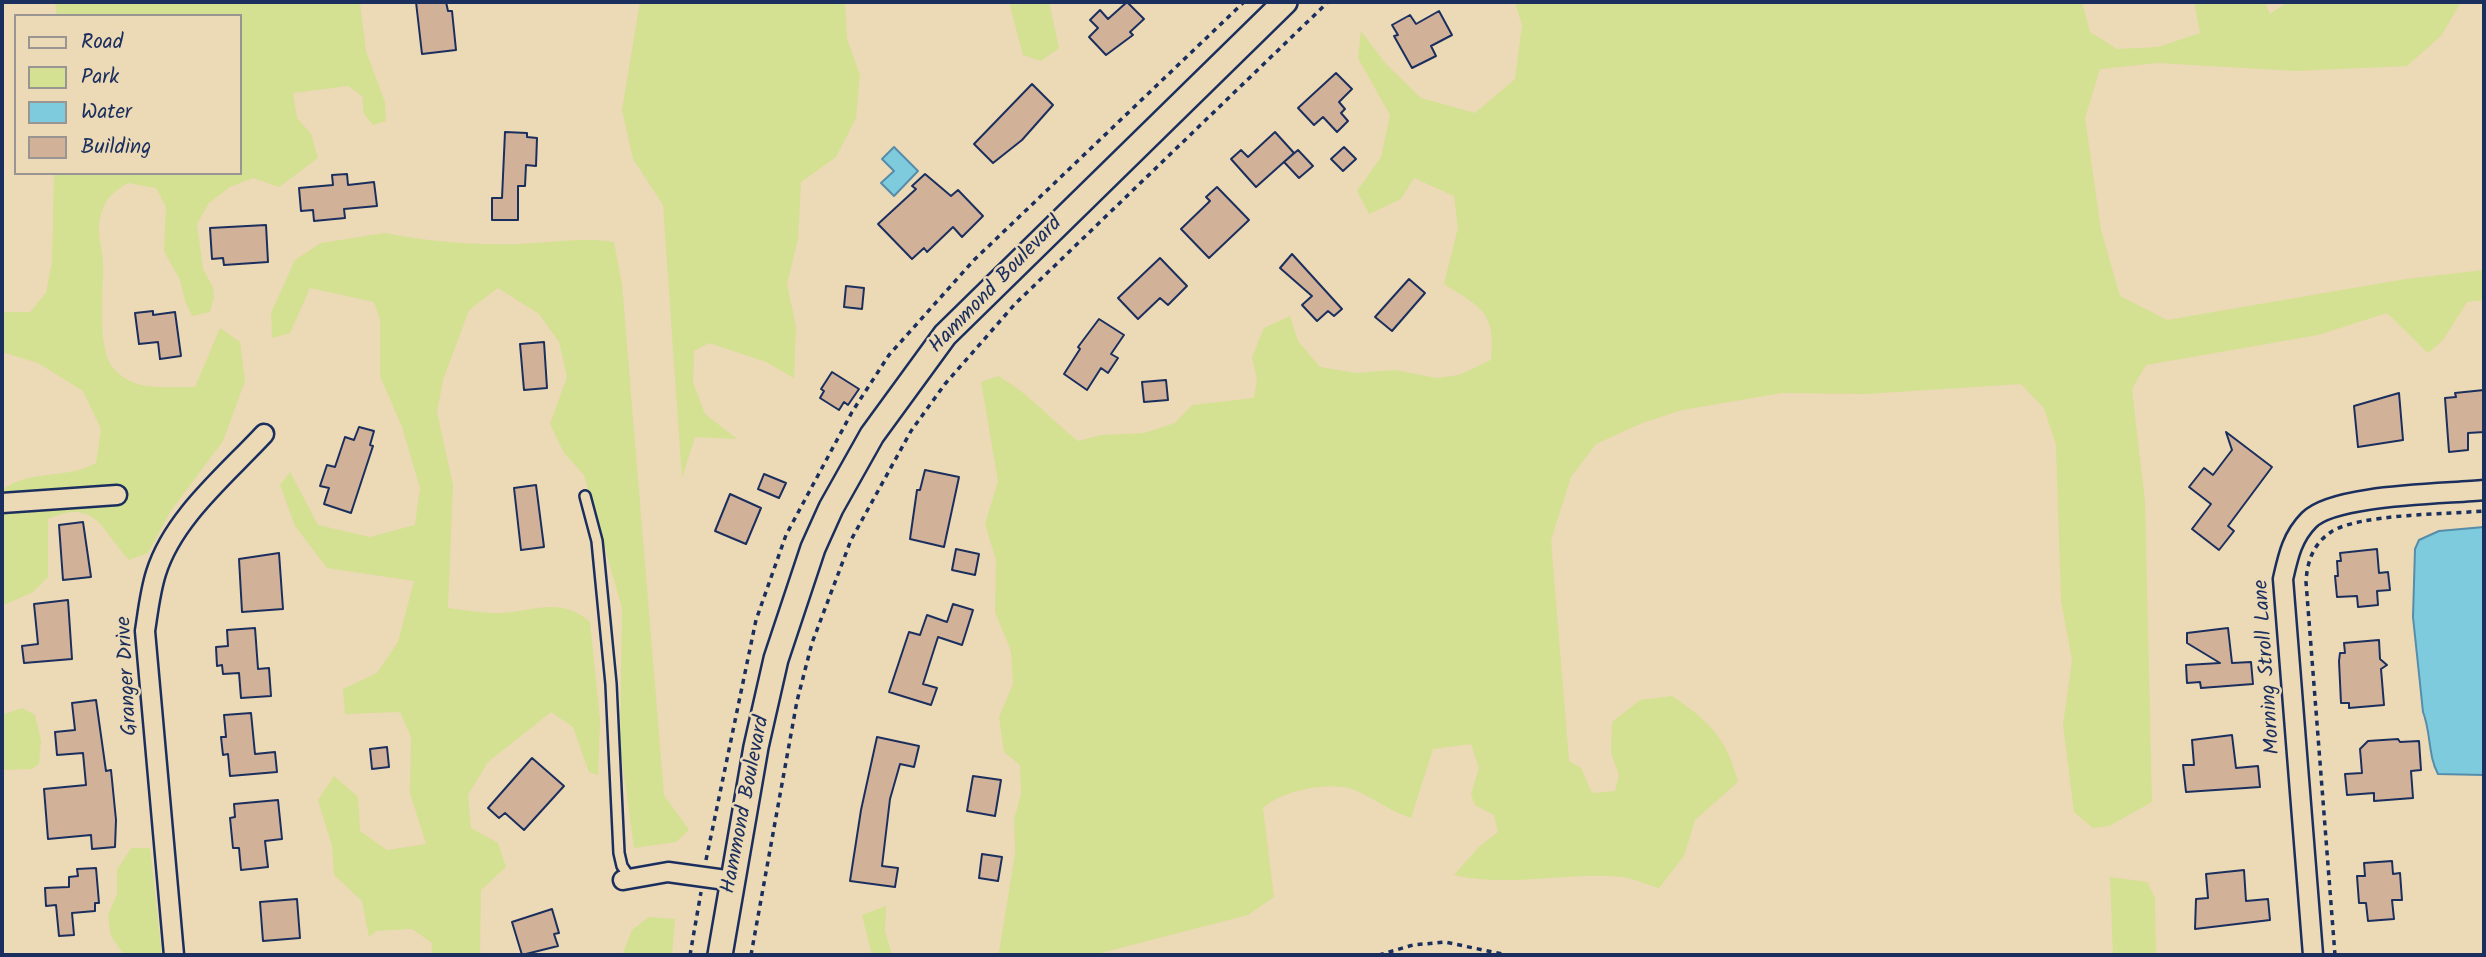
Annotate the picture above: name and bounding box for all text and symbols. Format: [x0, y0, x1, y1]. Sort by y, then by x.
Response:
legend [14, 14, 242, 175]
text: Road [81, 26, 123, 59]
text: Park [81, 61, 119, 94]
text: Water [81, 96, 132, 129]
text: Building [81, 131, 151, 164]
street label: Hammond Boulevard [925, 212, 1069, 360]
street label: Morning Stroll Lane [2250, 579, 2288, 755]
street label: Granger Drive [113, 616, 145, 736]
street label: Hammond Boulevard [717, 714, 777, 896]

